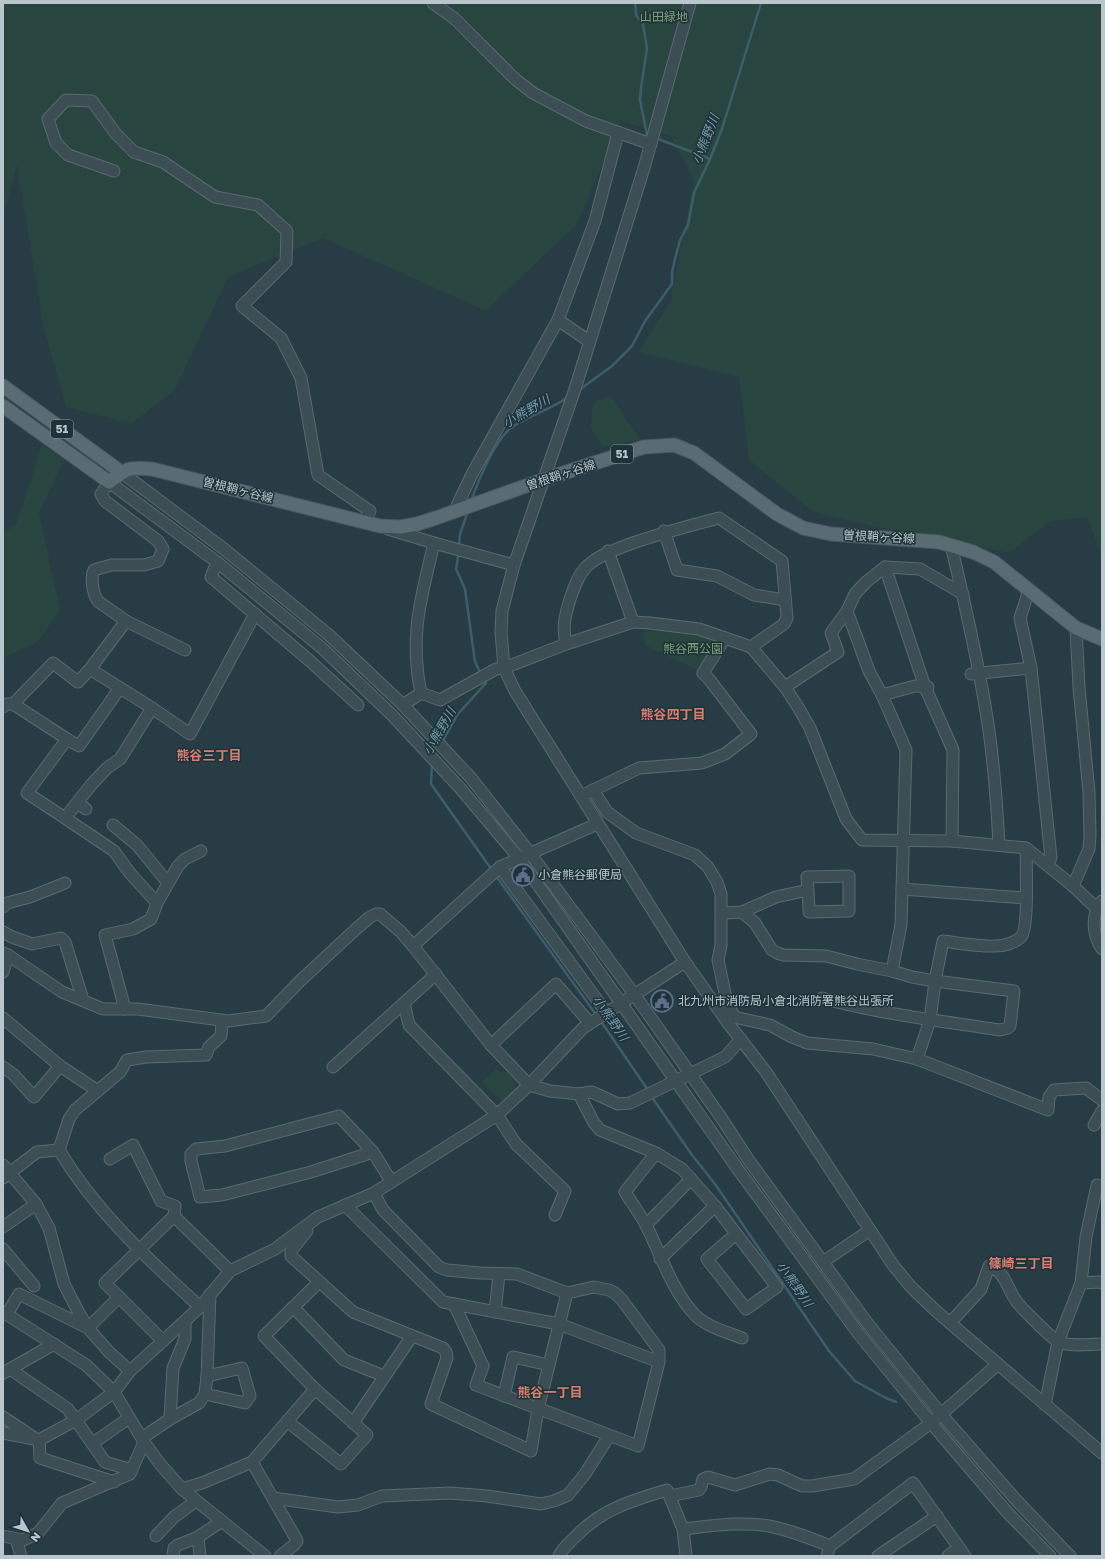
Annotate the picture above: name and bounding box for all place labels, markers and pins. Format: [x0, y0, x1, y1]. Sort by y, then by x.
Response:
public building icon: 小倉熊谷郵便局 [510, 862, 536, 888]
place label: 小倉熊谷郵便局 [538, 867, 622, 882]
public building icon: 北九州市消防局小倉北消防署熊谷出張所 [649, 988, 675, 1014]
place label: 北九州市消防局小倉北消防署熊谷出張所 [678, 993, 894, 1008]

